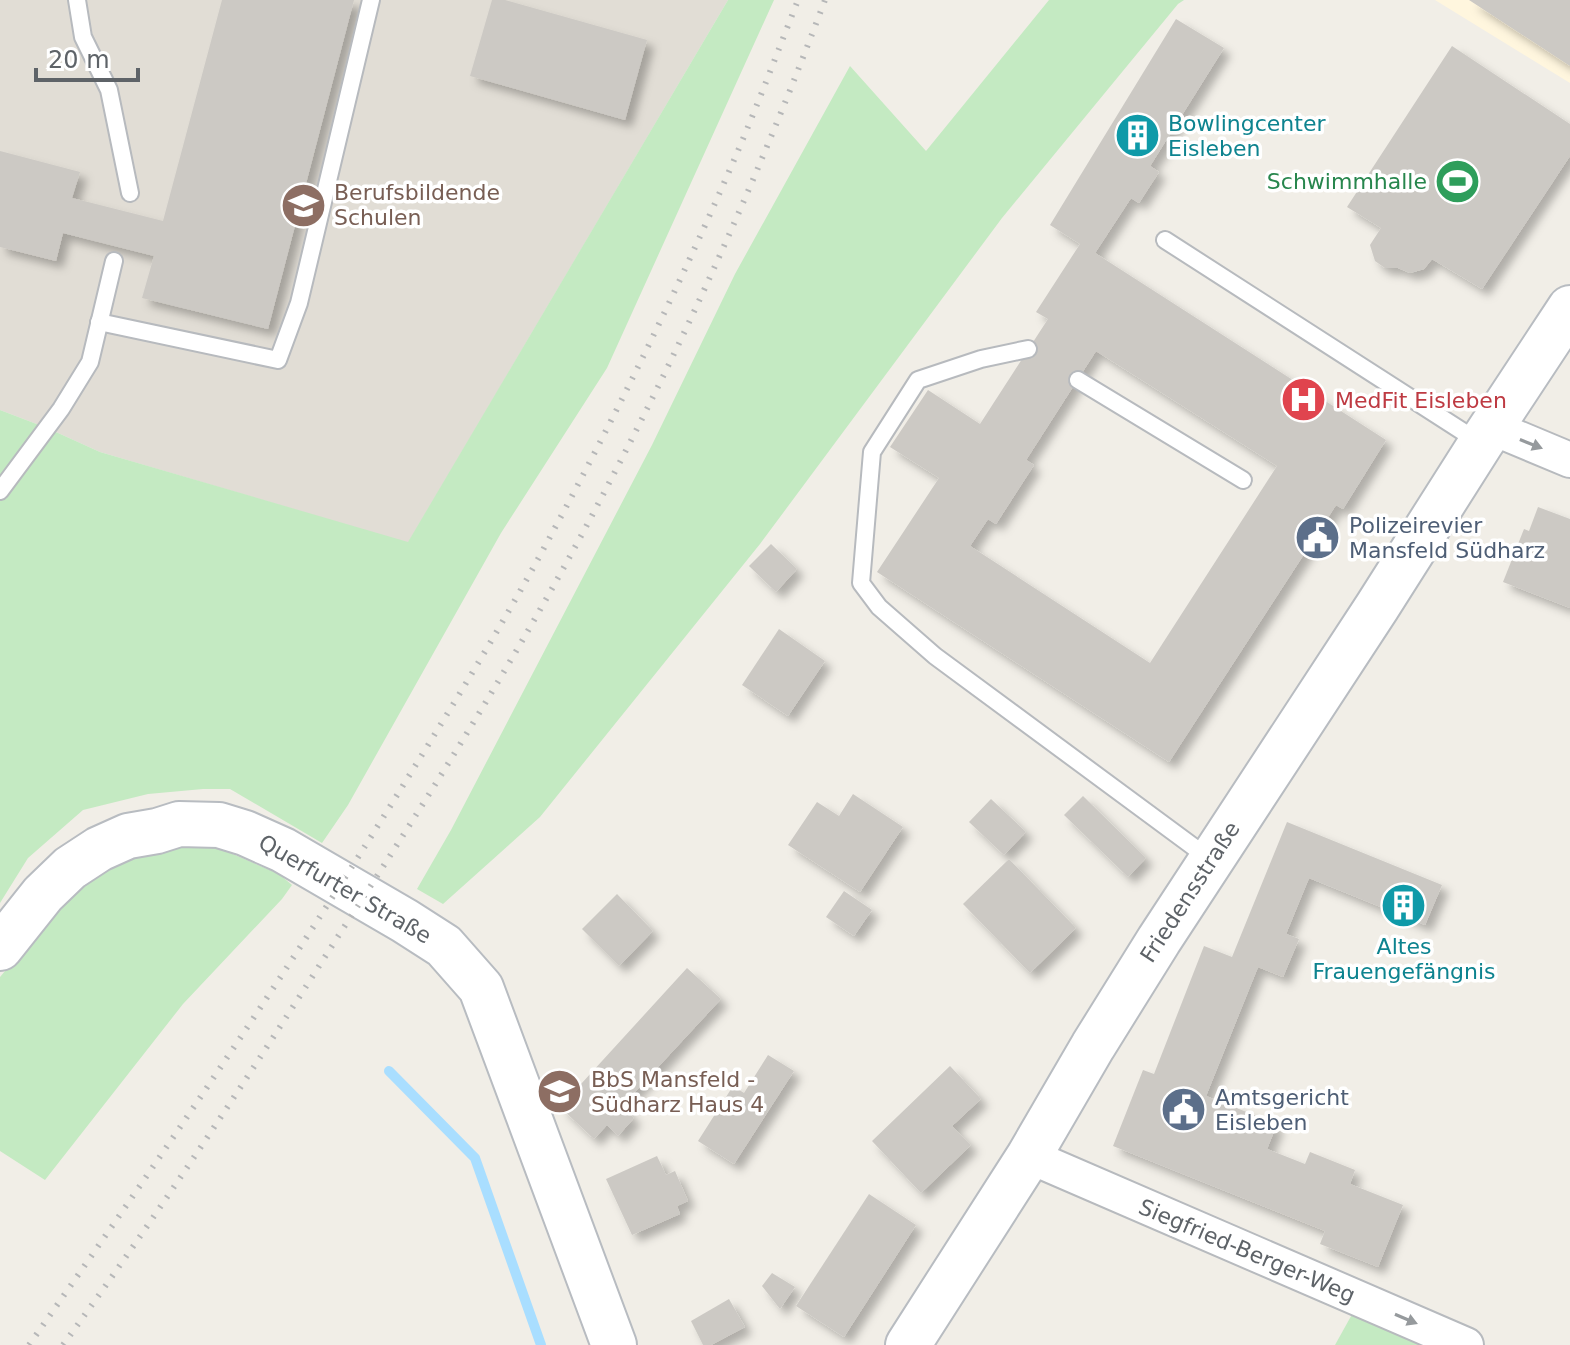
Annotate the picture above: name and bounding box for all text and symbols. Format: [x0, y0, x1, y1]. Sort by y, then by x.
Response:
scale bar [36, 32, 138, 82]
text: 20 m [48, 46, 110, 74]
place label: Bowlingcenter Eisleben [1168, 111, 1326, 161]
building icon: Bowlingcenter Eisleben [1113, 112, 1161, 160]
sports icon: Schwimmhalle [1434, 157, 1482, 205]
place label: Schwimmhalle [1267, 169, 1427, 194]
place label: Berufsbildende Schulen [334, 180, 500, 230]
school or university icon: Berufsbildende Schulen [279, 181, 327, 229]
hospital icon: MedFit Eisleben [1280, 376, 1328, 424]
place label: MedFit Eisleben [1335, 388, 1507, 413]
one-way arrow [1519, 437, 1543, 450]
place label: Polizeirevier Mansfeld Südharz [1349, 513, 1545, 563]
public building icon: Polizeirevier Mansfeld Südharz [1294, 514, 1342, 562]
street label: Friedensstraße [1135, 817, 1245, 967]
street label: Querfurter Straße [254, 829, 436, 949]
building icon: Altes Frauengefängnis [1380, 881, 1428, 929]
place label: Altes Frauengefängnis [1312, 934, 1496, 984]
place label: BbS Mansfeld - Südharz Haus 4 [591, 1067, 764, 1117]
school or university icon: BbS Mansfeld - Südharz Haus 4 [536, 1068, 584, 1116]
place label: Amtsgericht Eisleben [1215, 1085, 1349, 1135]
public building icon: Amtsgericht Eisleben [1160, 1086, 1208, 1134]
street label: Siegfried-Berger-Weg [1135, 1194, 1359, 1308]
one-way arrow [1394, 1313, 1418, 1326]

